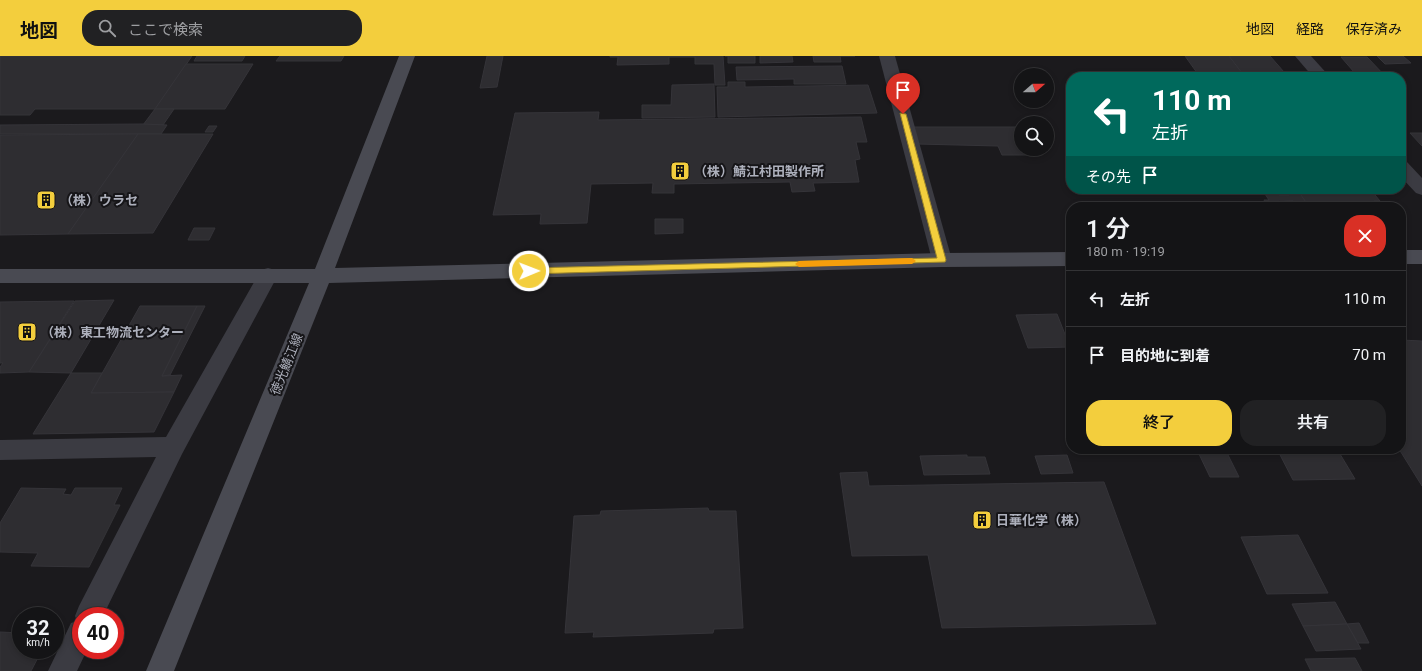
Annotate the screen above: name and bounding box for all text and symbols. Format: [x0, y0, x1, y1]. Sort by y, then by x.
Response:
search box [82, 10, 362, 46]
icon: search [96, 17, 118, 39]
text: 地図 [20, 19, 58, 42]
text: ここで検索 [128, 21, 203, 39]
text: 地図 [1246, 21, 1274, 37]
text: 経路 [1296, 21, 1324, 37]
text: 保存済み [1346, 21, 1402, 37]
north arrow [1014, 68, 1054, 108]
map controls [1014, 68, 1054, 156]
pin [886, 73, 920, 114]
icon: arrive [892, 79, 914, 101]
text: 110 m [1152, 84, 1231, 117]
icon: left [1086, 88, 1138, 140]
button: search [1014, 116, 1054, 156]
text: 左折 [1152, 122, 1188, 143]
building icon: （株）鯖江村田製作所 [669, 160, 691, 182]
place label: （株）鯖江村田製作所 [694, 164, 824, 179]
icon: arrive [1139, 164, 1161, 186]
text: その先 [1086, 168, 1131, 186]
building icon: （株）ウラセ [35, 189, 57, 211]
place label: （株）ウラセ [60, 193, 138, 208]
text: 1 分 [1086, 215, 1130, 243]
button: close [1344, 215, 1386, 257]
text: 180 m · 19:19 [1086, 244, 1165, 259]
position arrow [508, 250, 550, 292]
icon: left [1086, 288, 1108, 310]
text: 110 m [1344, 290, 1386, 308]
text: 左折 [1120, 291, 1150, 309]
building icon: （株）東工物流センター [16, 321, 38, 343]
place label: （株）東工物流センター [41, 325, 184, 340]
street label: 徳光鯖江線 [267, 331, 306, 397]
icon: arrive [1086, 344, 1108, 366]
text: 70 m [1352, 346, 1386, 364]
text: 目的地に到着 [1120, 347, 1210, 365]
button: 終了 [1086, 400, 1232, 446]
button: 共有 [1240, 400, 1386, 446]
building icon: 日華化学（株） [971, 509, 993, 531]
place label: 日華化学（株） [996, 513, 1087, 528]
speed limit sign: 40 [72, 607, 124, 659]
text: 32 [27, 616, 49, 640]
text: km/h [26, 637, 50, 648]

